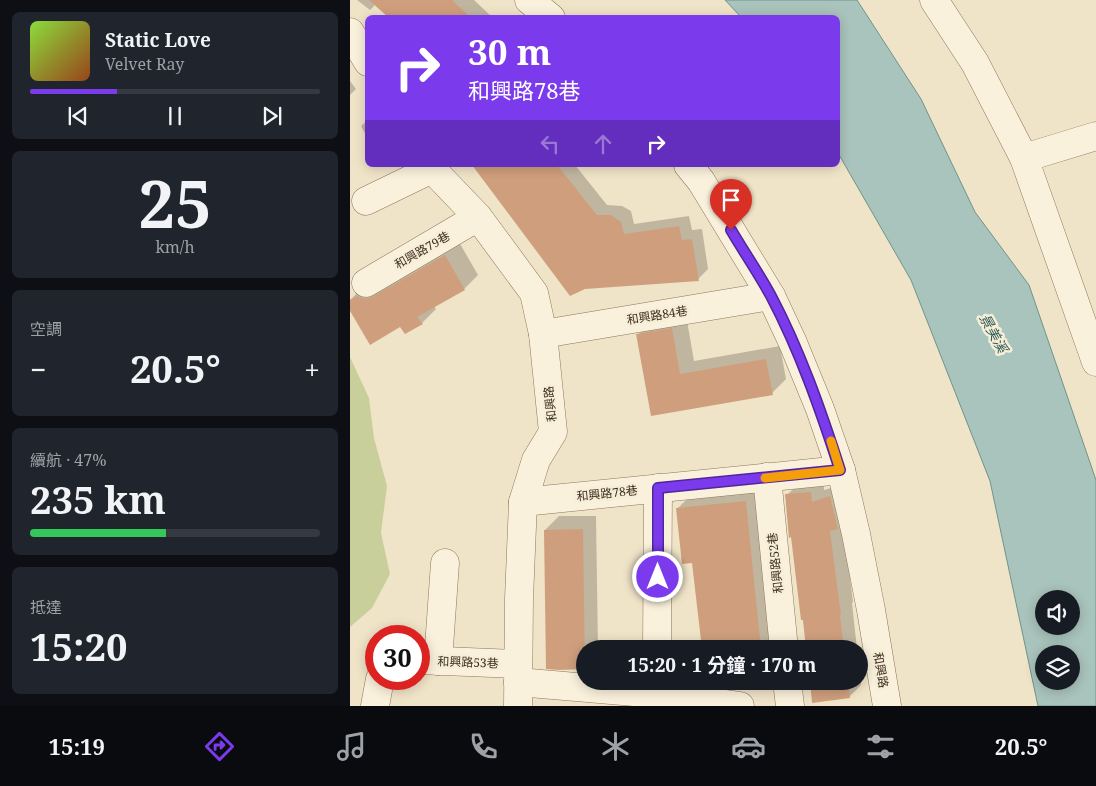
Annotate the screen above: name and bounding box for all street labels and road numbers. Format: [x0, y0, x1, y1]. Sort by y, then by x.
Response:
street label: 和興路79巷 [391, 227, 453, 273]
street label: 和興路84巷 [625, 302, 689, 328]
street label: 和興路 [540, 385, 560, 423]
street label: 和興路78巷 [576, 481, 638, 505]
street label: 和興路52巷 [763, 532, 787, 594]
street label: 和興路 [870, 651, 892, 689]
street label: 和興路53巷 [437, 652, 499, 672]

